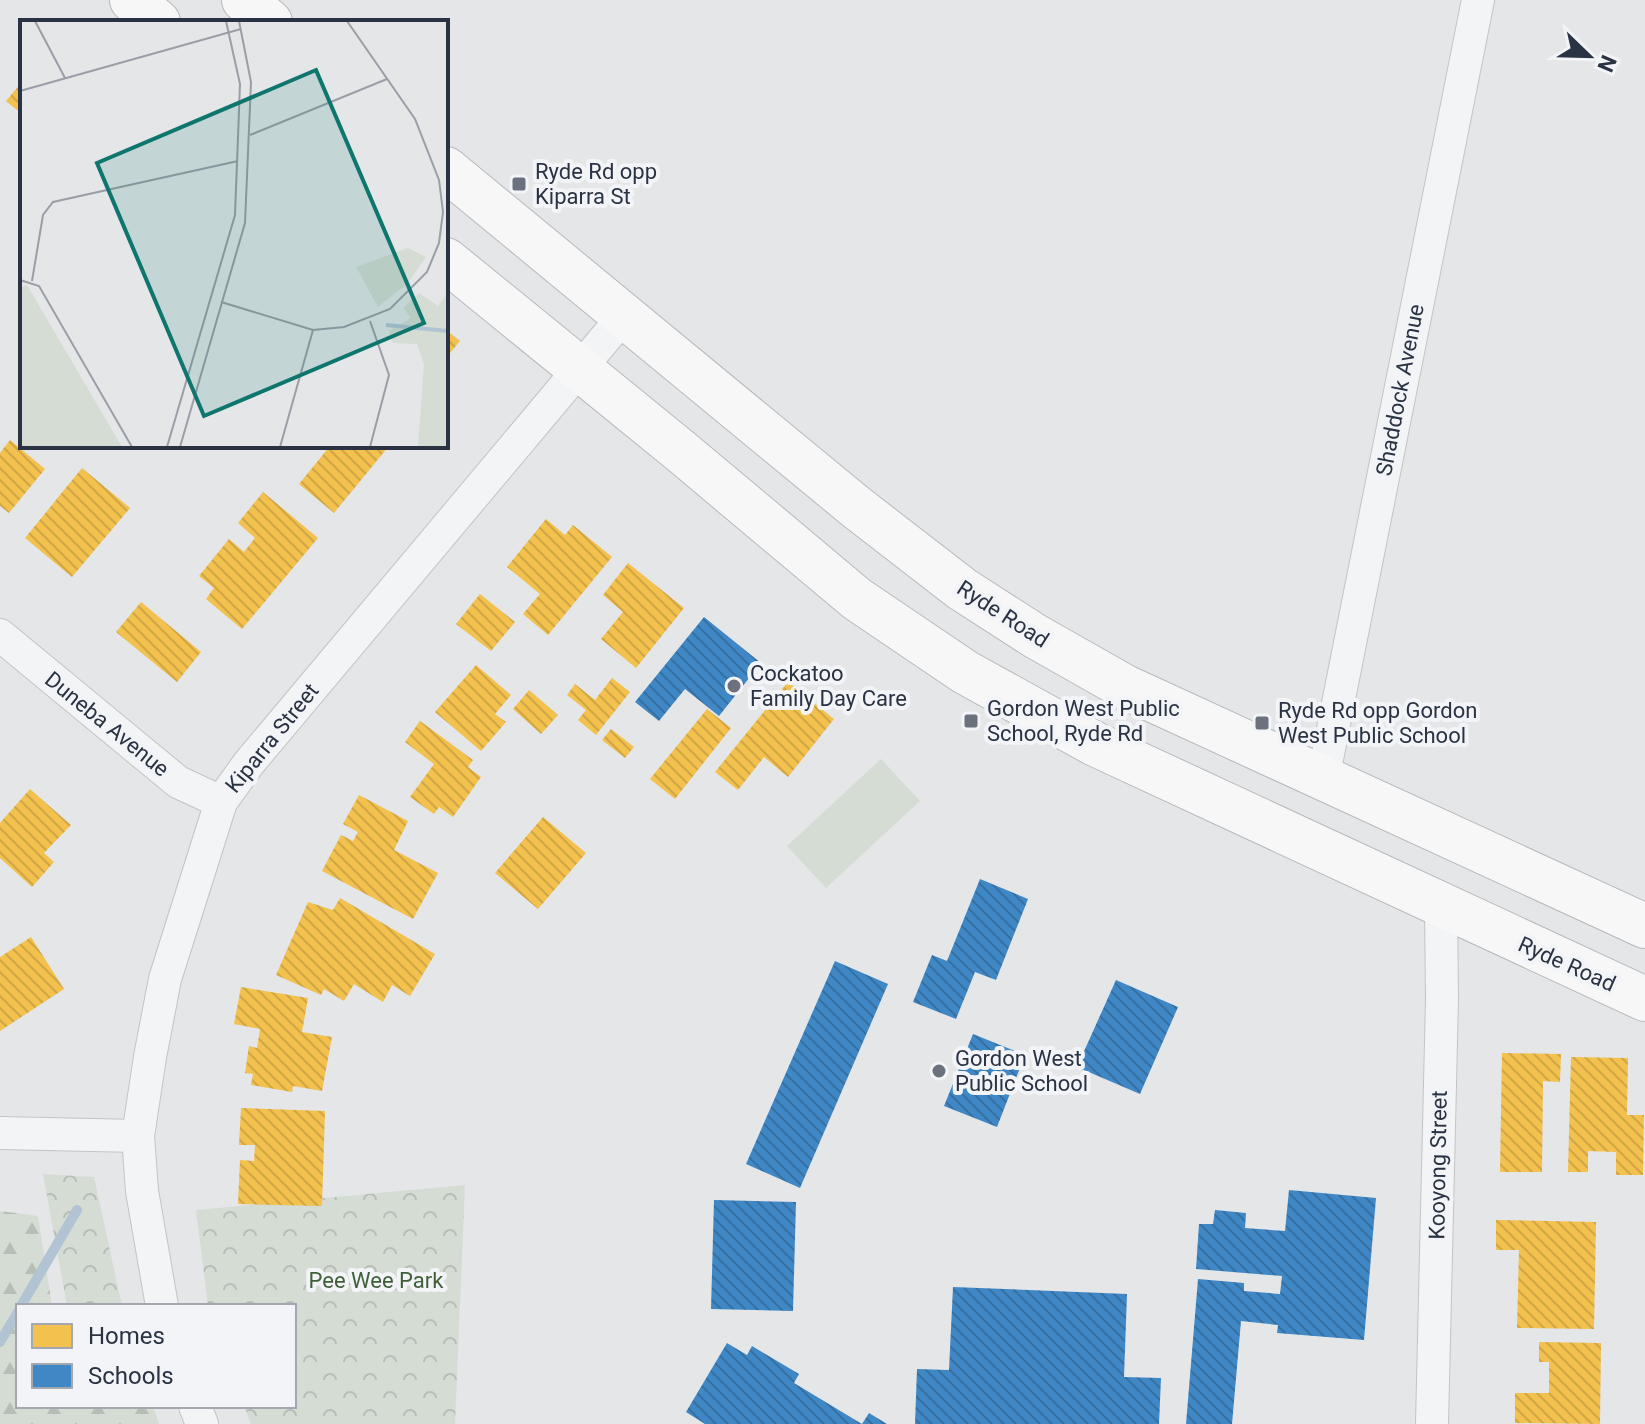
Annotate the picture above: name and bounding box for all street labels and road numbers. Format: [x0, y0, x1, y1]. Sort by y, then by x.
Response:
street label: Shaddock Avenue [1371, 302, 1429, 478]
street label: Ryde Road [953, 575, 1053, 653]
street label: Duneba Avenue [40, 666, 174, 782]
street label: Kiparra Street [220, 678, 324, 798]
street label: Ryde Road [1514, 931, 1620, 997]
street label: Kooyong Street [1424, 1090, 1452, 1240]

